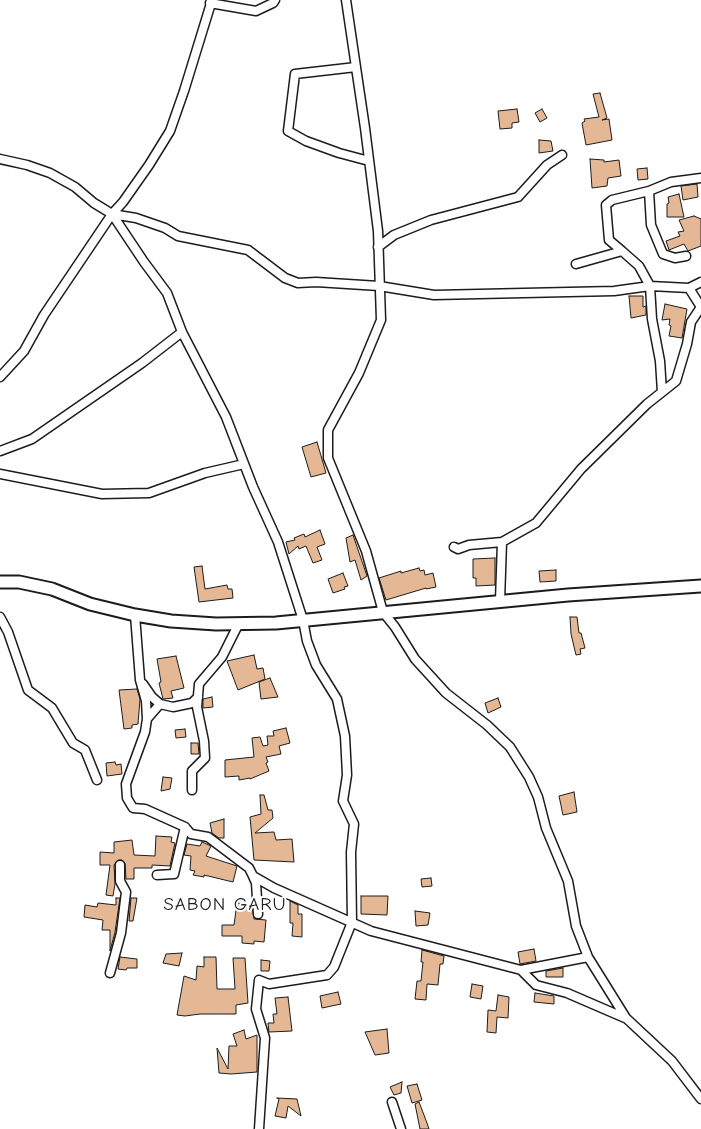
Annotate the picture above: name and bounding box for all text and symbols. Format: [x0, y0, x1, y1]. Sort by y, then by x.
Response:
district label: SABON GARU [162, 894, 288, 916]

